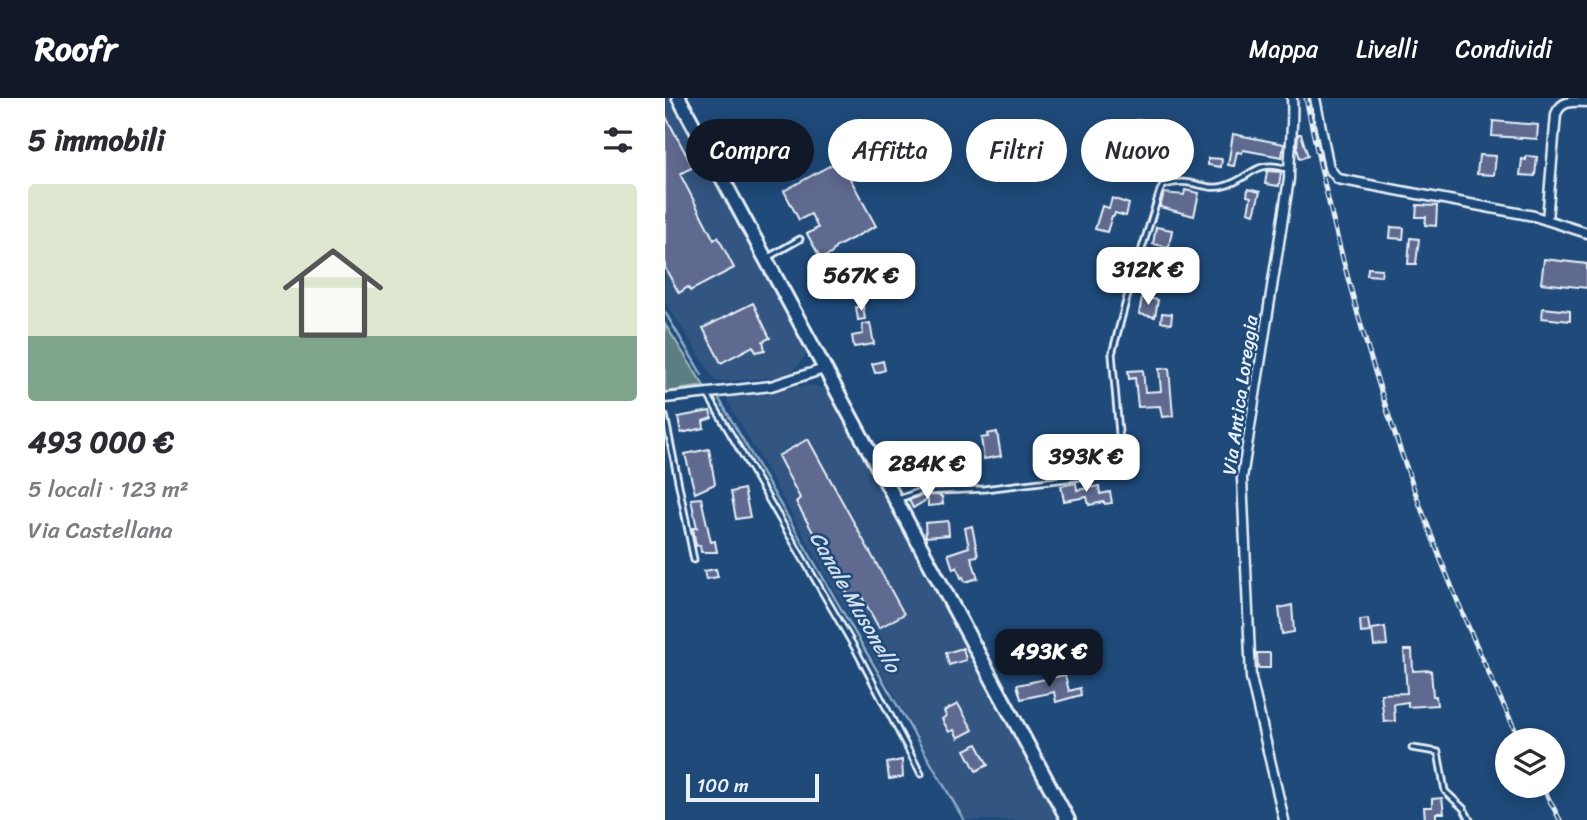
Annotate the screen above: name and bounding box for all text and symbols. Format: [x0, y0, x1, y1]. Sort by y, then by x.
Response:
text: Roofr [35, 20, 117, 78]
text: Mappa [1249, 28, 1318, 70]
text: Livelli [1356, 28, 1418, 70]
text: Condividi [1456, 28, 1552, 70]
text: 5 immobili [28, 113, 165, 167]
chip: Compra [686, 119, 814, 182]
chip: Affitta [828, 119, 952, 182]
chip: Filtri [966, 119, 1067, 182]
chip: Nuovo [1081, 119, 1194, 182]
icon: filters [599, 121, 637, 159]
icon: home [270, 230, 396, 356]
pin: 312K € [1091, 248, 1205, 307]
text: 312K € [1112, 249, 1184, 290]
pin: 567K € [804, 254, 918, 313]
text: 567K € [823, 255, 899, 296]
street label: Via Antica Loreggia [1212, 313, 1268, 477]
text: 493 000 € [28, 415, 174, 469]
pin: 393K € [1029, 434, 1143, 494]
text: 393K € [1049, 436, 1123, 477]
pin: 284K € [870, 442, 984, 501]
text: 284K € [889, 443, 965, 484]
text: 5 locali · 123 m² [28, 469, 189, 510]
text: Via Castellana [28, 510, 173, 551]
water label: Canale Musonello [799, 524, 912, 682]
pin: 493K € [992, 630, 1106, 689]
text: 493K € [1011, 631, 1087, 672]
map controls [1495, 728, 1565, 798]
button: layers [1495, 728, 1565, 798]
text: 100 m [697, 769, 749, 802]
scale bar [686, 771, 819, 803]

